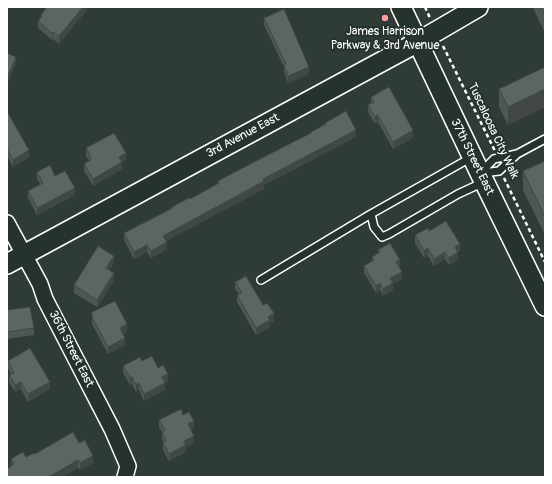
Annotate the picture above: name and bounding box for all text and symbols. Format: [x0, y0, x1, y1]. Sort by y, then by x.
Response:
marker: James Harrison Parkway & 3rd Avenue [380, 13, 390, 23]
place label: James Harrison Parkway & 3rd Avenue [331, 25, 439, 53]
street label: Tuscaloosa City Walk [464, 81, 522, 181]
street label: 3rd Avenue East [204, 111, 282, 161]
street label: 37th Street East [447, 116, 497, 198]
street label: 36th Street East [46, 308, 96, 390]

